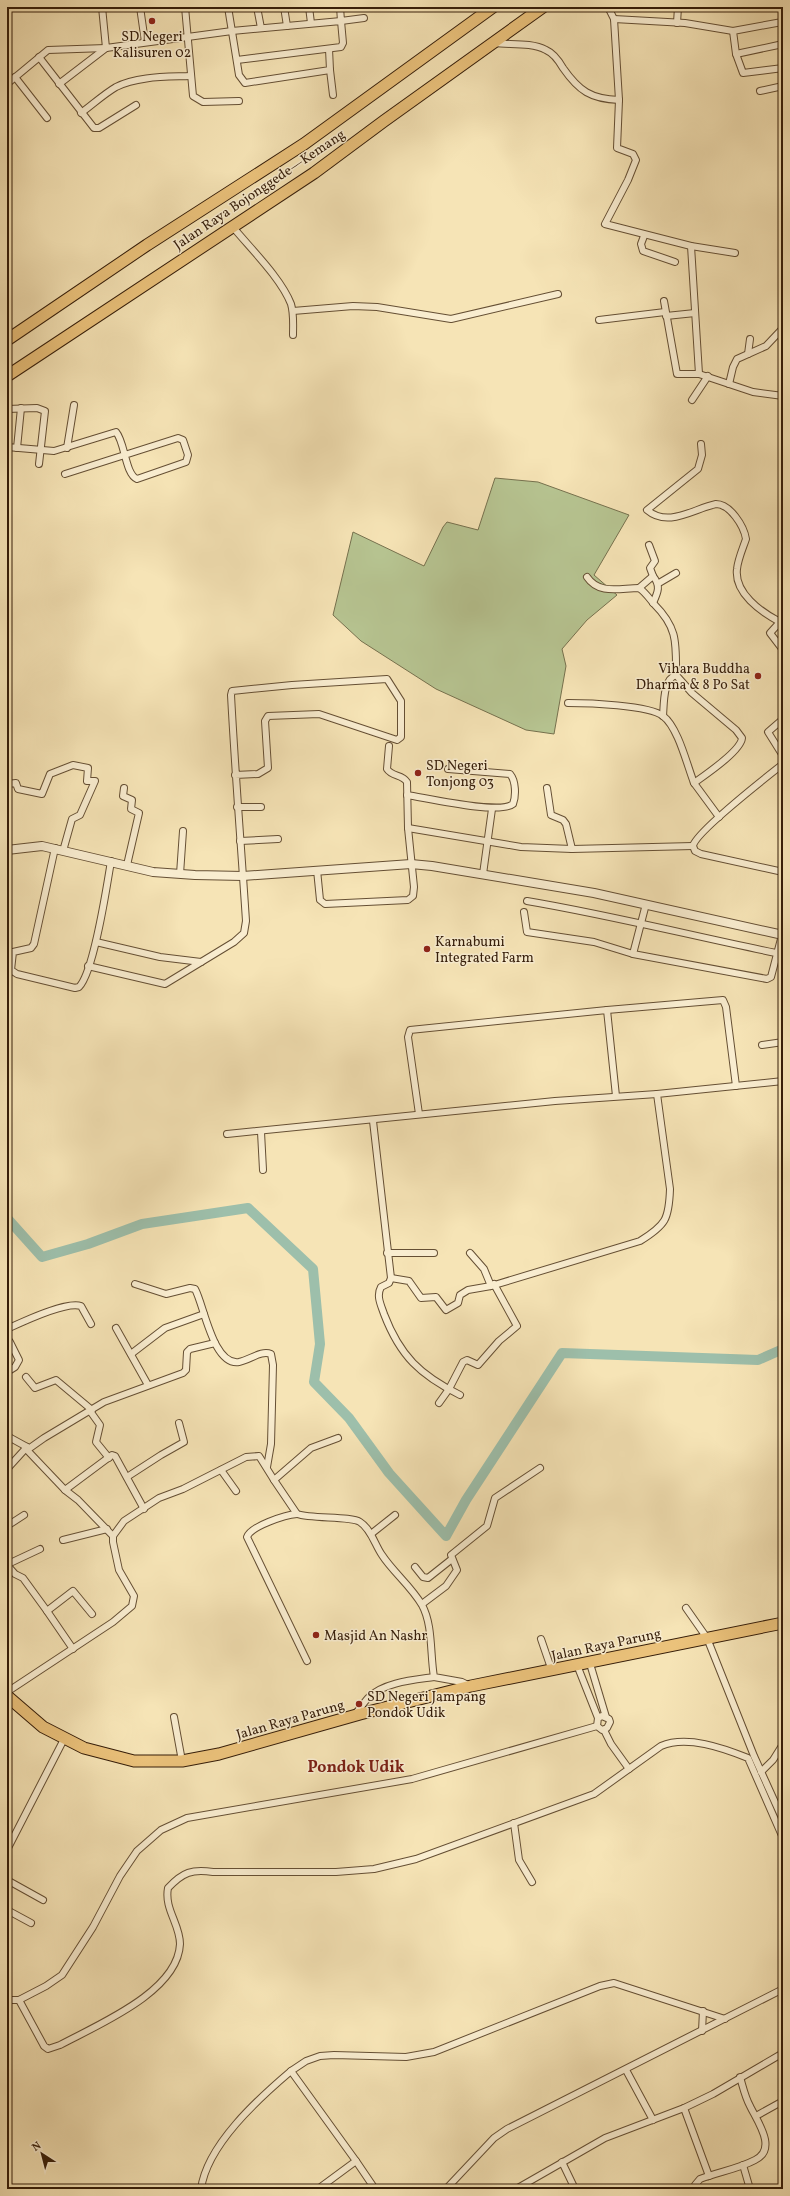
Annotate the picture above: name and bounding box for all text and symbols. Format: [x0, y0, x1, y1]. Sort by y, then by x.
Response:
marker: SD Negeri Kalisuren 02 [147, 16, 157, 26]
place label: SD Negeri Kalisuren 02 [113, 28, 191, 63]
street label: Jalan Raya Bojonggede—Kemang [170, 126, 349, 255]
place label: Vihara Buddha Dharma & 8 Po Sat [636, 660, 750, 695]
marker: Vihara Buddha Dharma & 8 Po Sat [753, 671, 763, 681]
place label: SD Negeri Tonjong 03 [426, 757, 494, 792]
marker: SD Negeri Tonjong 03 [413, 768, 423, 778]
place label: Karnabumi Integrated Farm [435, 933, 534, 968]
marker: Karnabumi Integrated Farm [422, 944, 432, 954]
street label: Jalan Raya Parung [550, 1625, 663, 1666]
place label: Masjid An Nashr [324, 1627, 428, 1646]
marker: Masjid An Nashr [311, 1630, 321, 1640]
place label: SD Negeri Jampang Pondok Udik [367, 1688, 486, 1723]
street label: Jalan Raya Parung [234, 1696, 347, 1745]
marker: SD Negeri Jampang Pondok Udik [354, 1699, 364, 1709]
district label: Pondok Udik [307, 1757, 405, 1779]
north arrow [22, 2134, 62, 2174]
text: N [29, 2139, 45, 2156]

